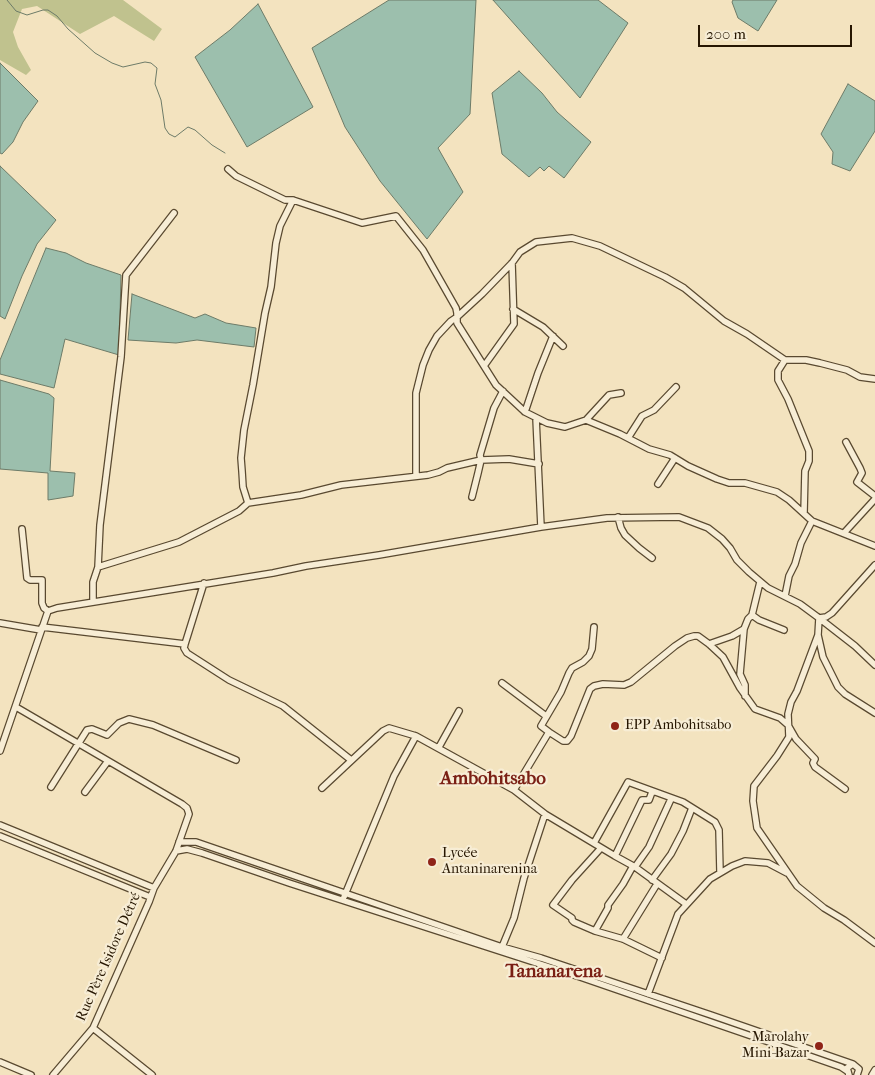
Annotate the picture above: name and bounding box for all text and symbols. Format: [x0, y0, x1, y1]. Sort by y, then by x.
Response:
scale bar [700, 15, 854, 47]
text: 200 m [706, 25, 746, 43]
place label: EPP Ambohitsabo [625, 718, 731, 734]
marker: EPP Ambohitsabo [609, 720, 621, 732]
district label: Ambohitsabo [440, 768, 546, 790]
place label: Lycée Antaninarenina [442, 846, 537, 879]
marker: Lycée Antaninarenina [426, 856, 438, 868]
street label: Rue Père Isidore Détré [73, 890, 145, 1024]
district label: Tananarena [506, 961, 602, 983]
place label: Marolahy Mini-Bazar [742, 1030, 809, 1062]
marker: Marolahy Mini-Bazar [813, 1040, 825, 1052]

